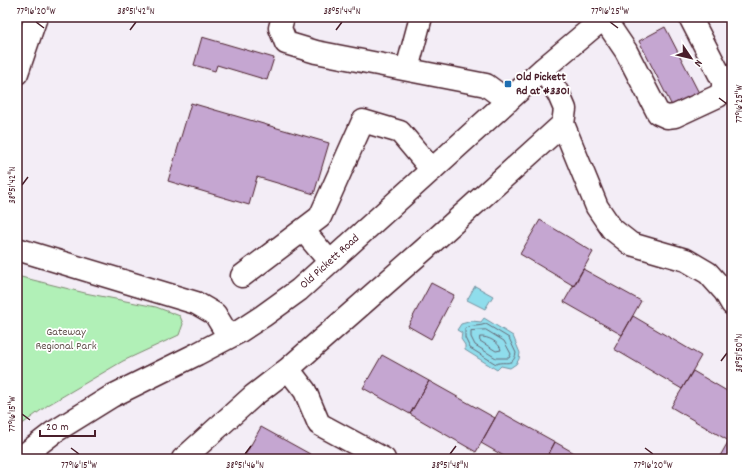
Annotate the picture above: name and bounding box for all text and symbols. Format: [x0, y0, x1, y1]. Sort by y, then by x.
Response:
text: 77°16'20"W [16, 5, 56, 19]
text: 38°51'42"N [117, 5, 155, 19]
text: 38°51'44"N [323, 5, 361, 19]
text: 77°16'25"W [591, 5, 629, 19]
north arrow [671, 38, 711, 78]
text: N [689, 56, 706, 70]
place label: Old Pickett Rd at #3301 [516, 69, 570, 100]
marker: Old Pickett Rd at #3301 [503, 79, 513, 89]
text: 77°16'25"W [733, 85, 747, 123]
text: 38°51'42"N [6, 166, 20, 204]
street label: Old Pickett Road [297, 231, 363, 293]
park label: Gateway Regional Park [35, 324, 97, 355]
text: 38°51'50"N [733, 333, 747, 373]
text: 77°16'15"W [6, 396, 20, 432]
scale bar [40, 412, 95, 438]
text: 20 m [46, 419, 69, 436]
text: 77°16'15"W [61, 459, 97, 473]
text: 38°51'46"N [226, 459, 264, 473]
text: 38°51'48"N [431, 459, 469, 473]
text: 77°16'20"W [633, 459, 673, 473]

